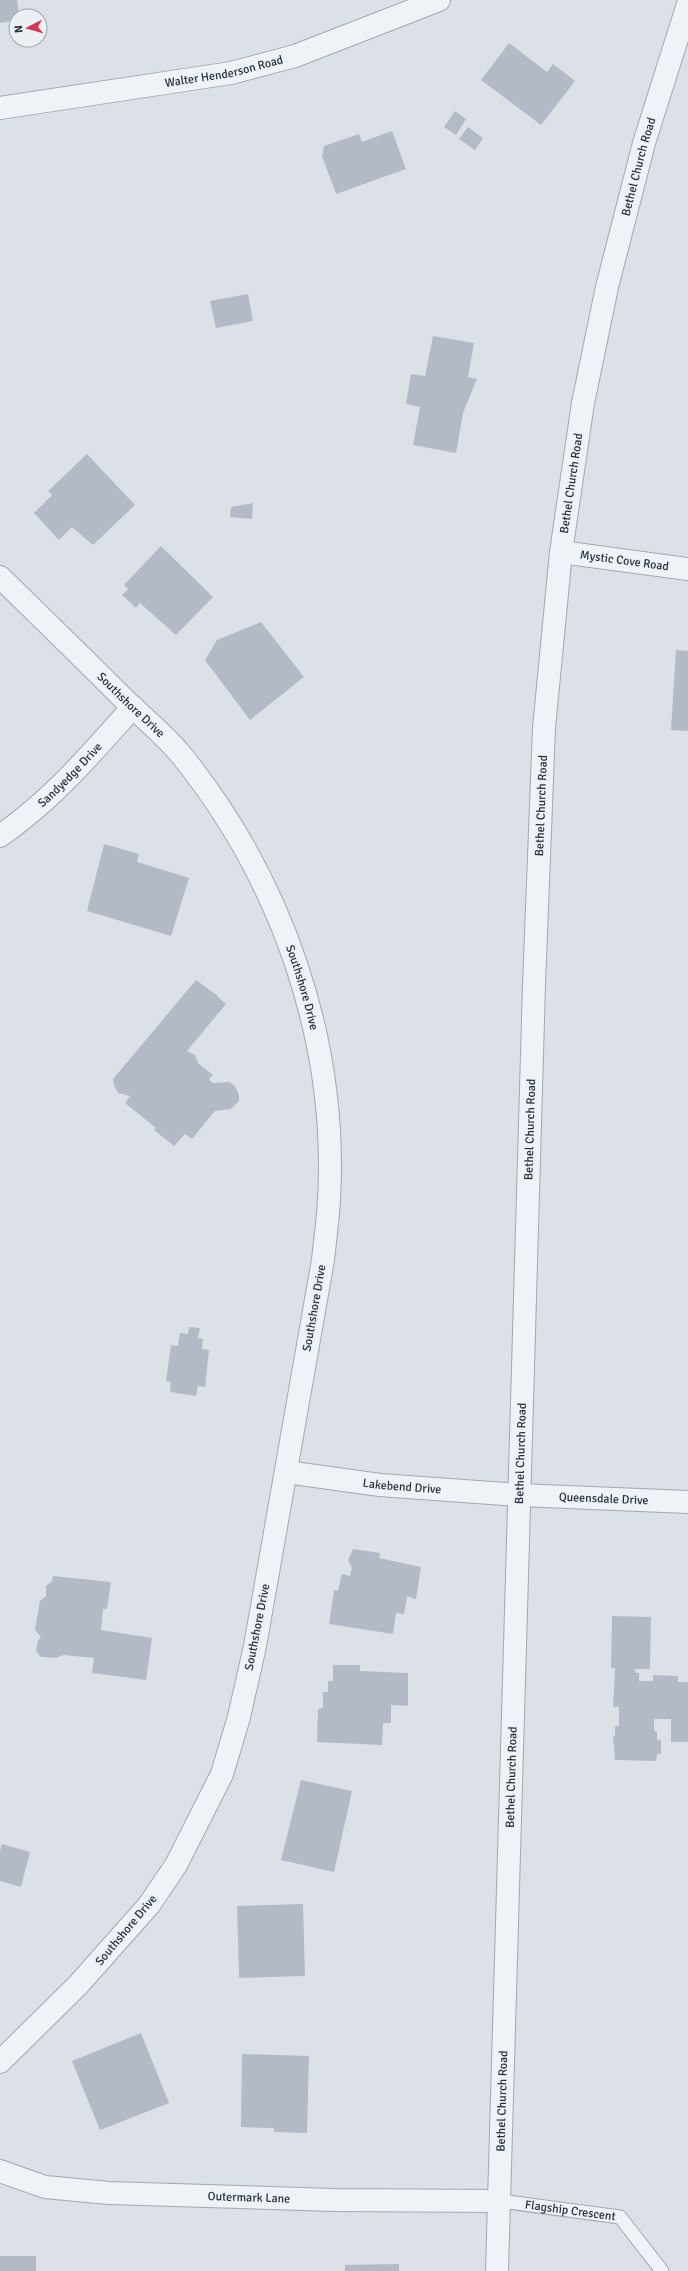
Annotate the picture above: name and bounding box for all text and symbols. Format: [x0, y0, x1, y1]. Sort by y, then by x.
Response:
north arrow [8, 8, 48, 48]
text: N [12, 25, 25, 33]
street label: Walter Henderson Road [164, 52, 285, 91]
street label: Bethel Church Road [619, 116, 660, 218]
street label: Bethel Church Road [557, 432, 586, 535]
street label: Mystic Cove Road [579, 548, 670, 574]
street label: Southshore Drive [94, 669, 168, 741]
street label: Sandyedge Drive [35, 740, 106, 811]
street label: Bethel Church Road [532, 755, 551, 857]
street label: Southshore Drive [282, 943, 321, 1031]
street label: Bethel Church Road [521, 1079, 539, 1180]
street label: Southshore Drive [299, 1263, 330, 1353]
street label: Bethel Church Road [512, 1402, 530, 1504]
street label: Lakebend Drive [362, 1476, 442, 1497]
street label: Queensdale Drive [559, 1490, 649, 1508]
street label: Southshore Drive [242, 1583, 273, 1672]
street label: Bethel Church Road [503, 1726, 521, 1828]
street label: Southshore Drive [92, 1892, 160, 1969]
street label: Bethel Church Road [493, 2050, 511, 2152]
street label: Outermark Lane [207, 2189, 290, 2207]
street label: Flagship Crescent [524, 2197, 617, 2224]

